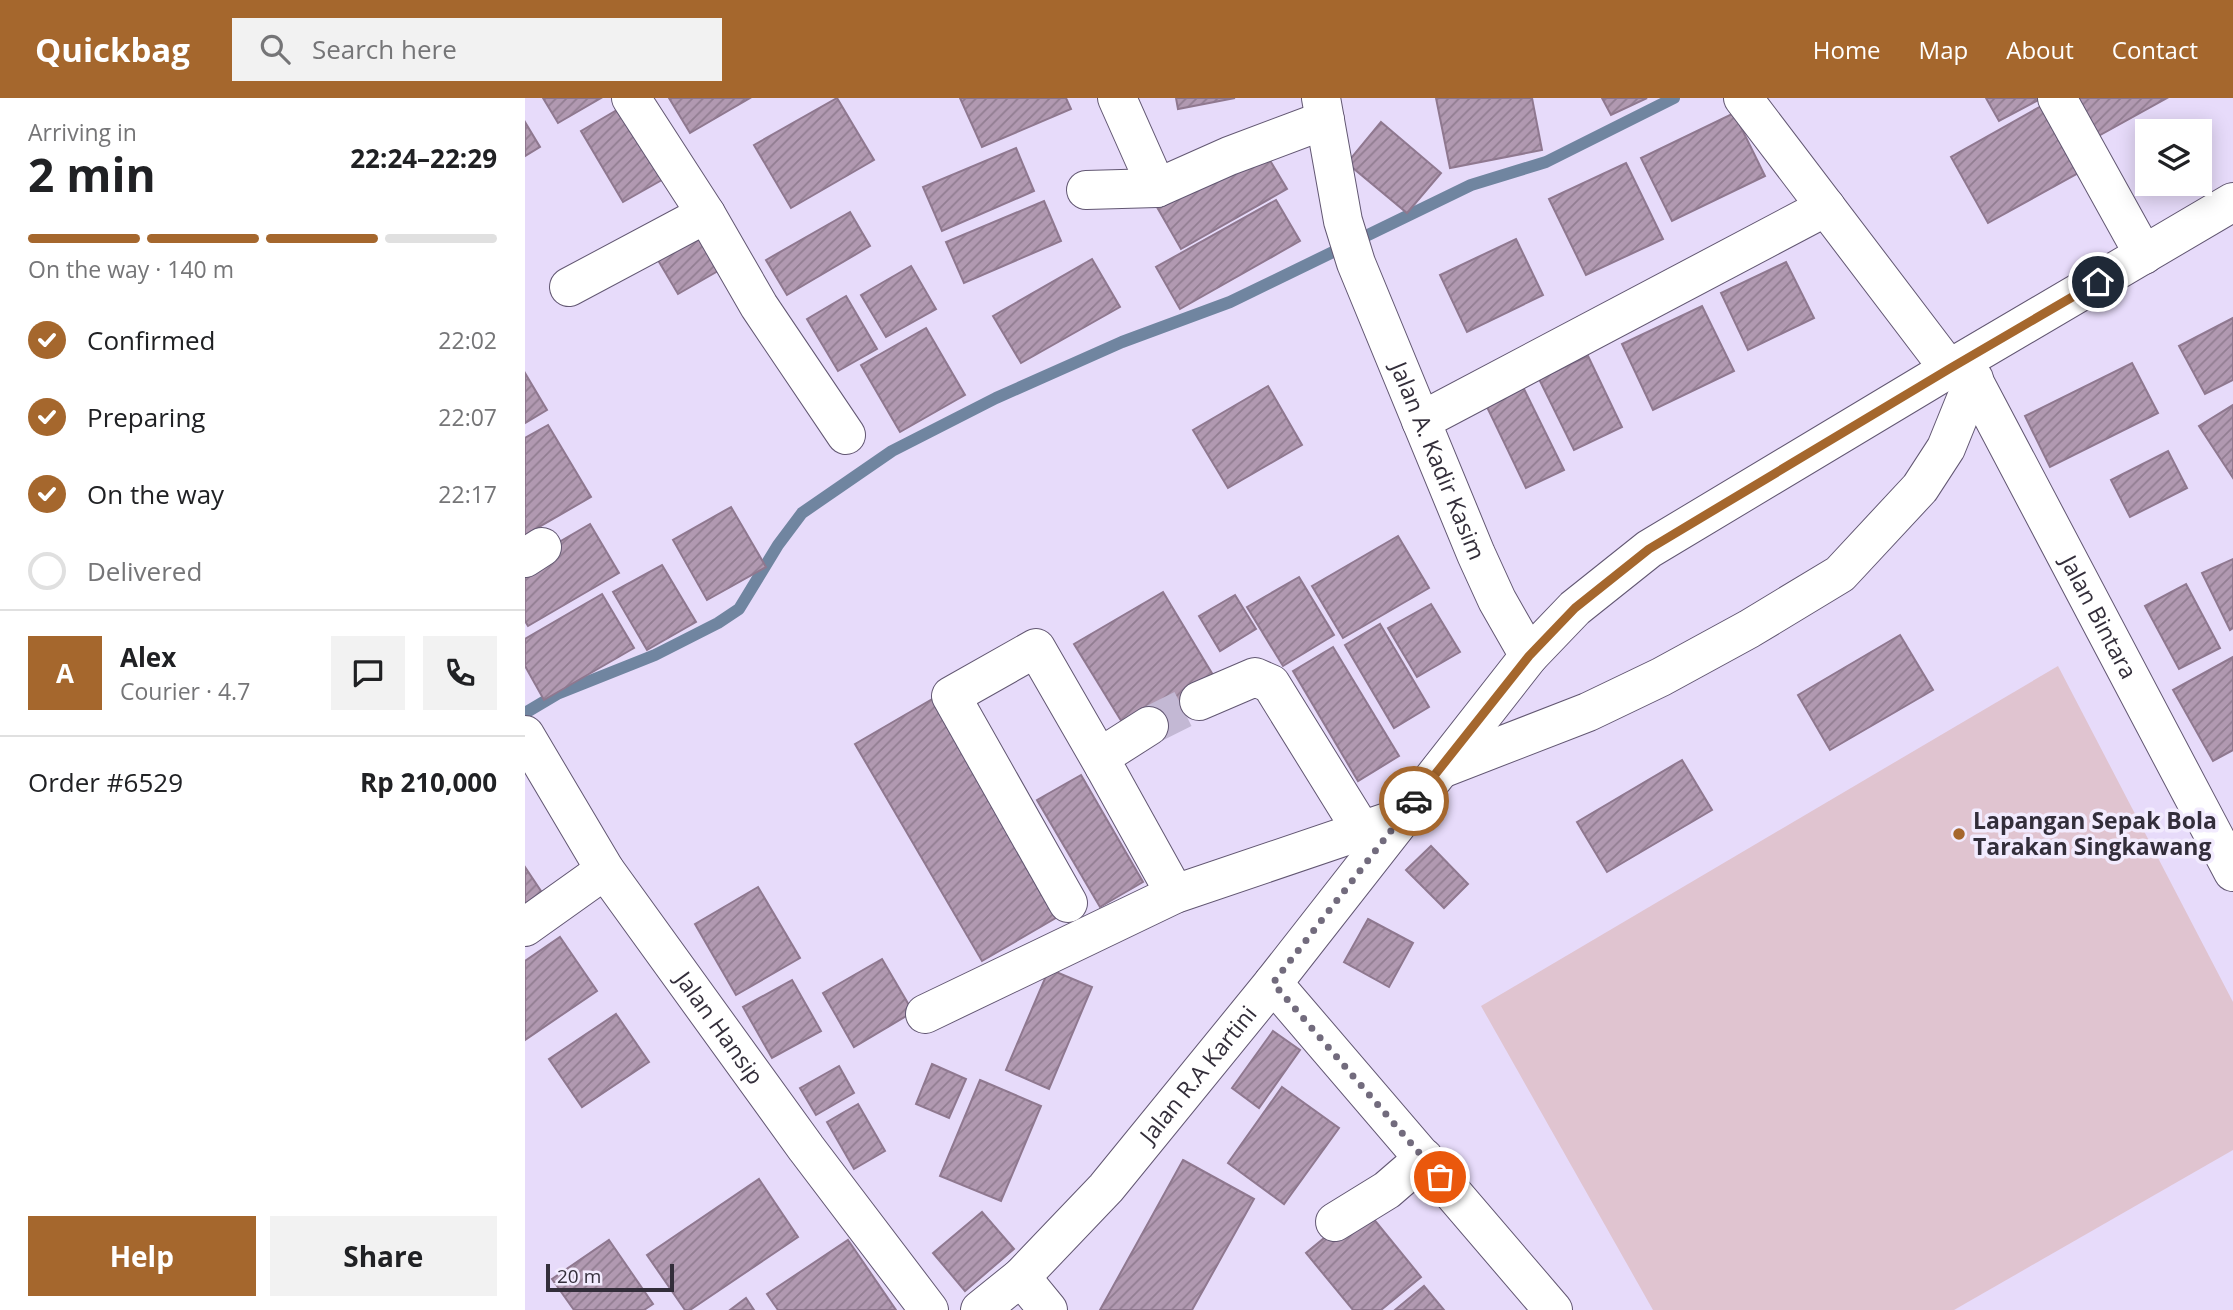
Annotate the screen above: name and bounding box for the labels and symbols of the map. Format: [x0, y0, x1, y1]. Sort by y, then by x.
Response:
pin [2068, 252, 2128, 312]
street label: Jalan A. Kadir Kasim [1383, 355, 1494, 564]
street label: Jalan Bintara [2053, 548, 2145, 684]
courier [1379, 766, 1449, 836]
place label: Lapangan Sepak Bola Tarakan Singkawang [1973, 804, 2217, 862]
marker: Lapangan Sepak Bola Tarakan Singkawang [1951, 826, 1967, 842]
street label: Jalan Hansip [667, 963, 772, 1091]
street label: Jalan R.A Kartini [1131, 998, 1263, 1151]
pin [1410, 1147, 1470, 1207]
scale bar [546, 1261, 674, 1293]

